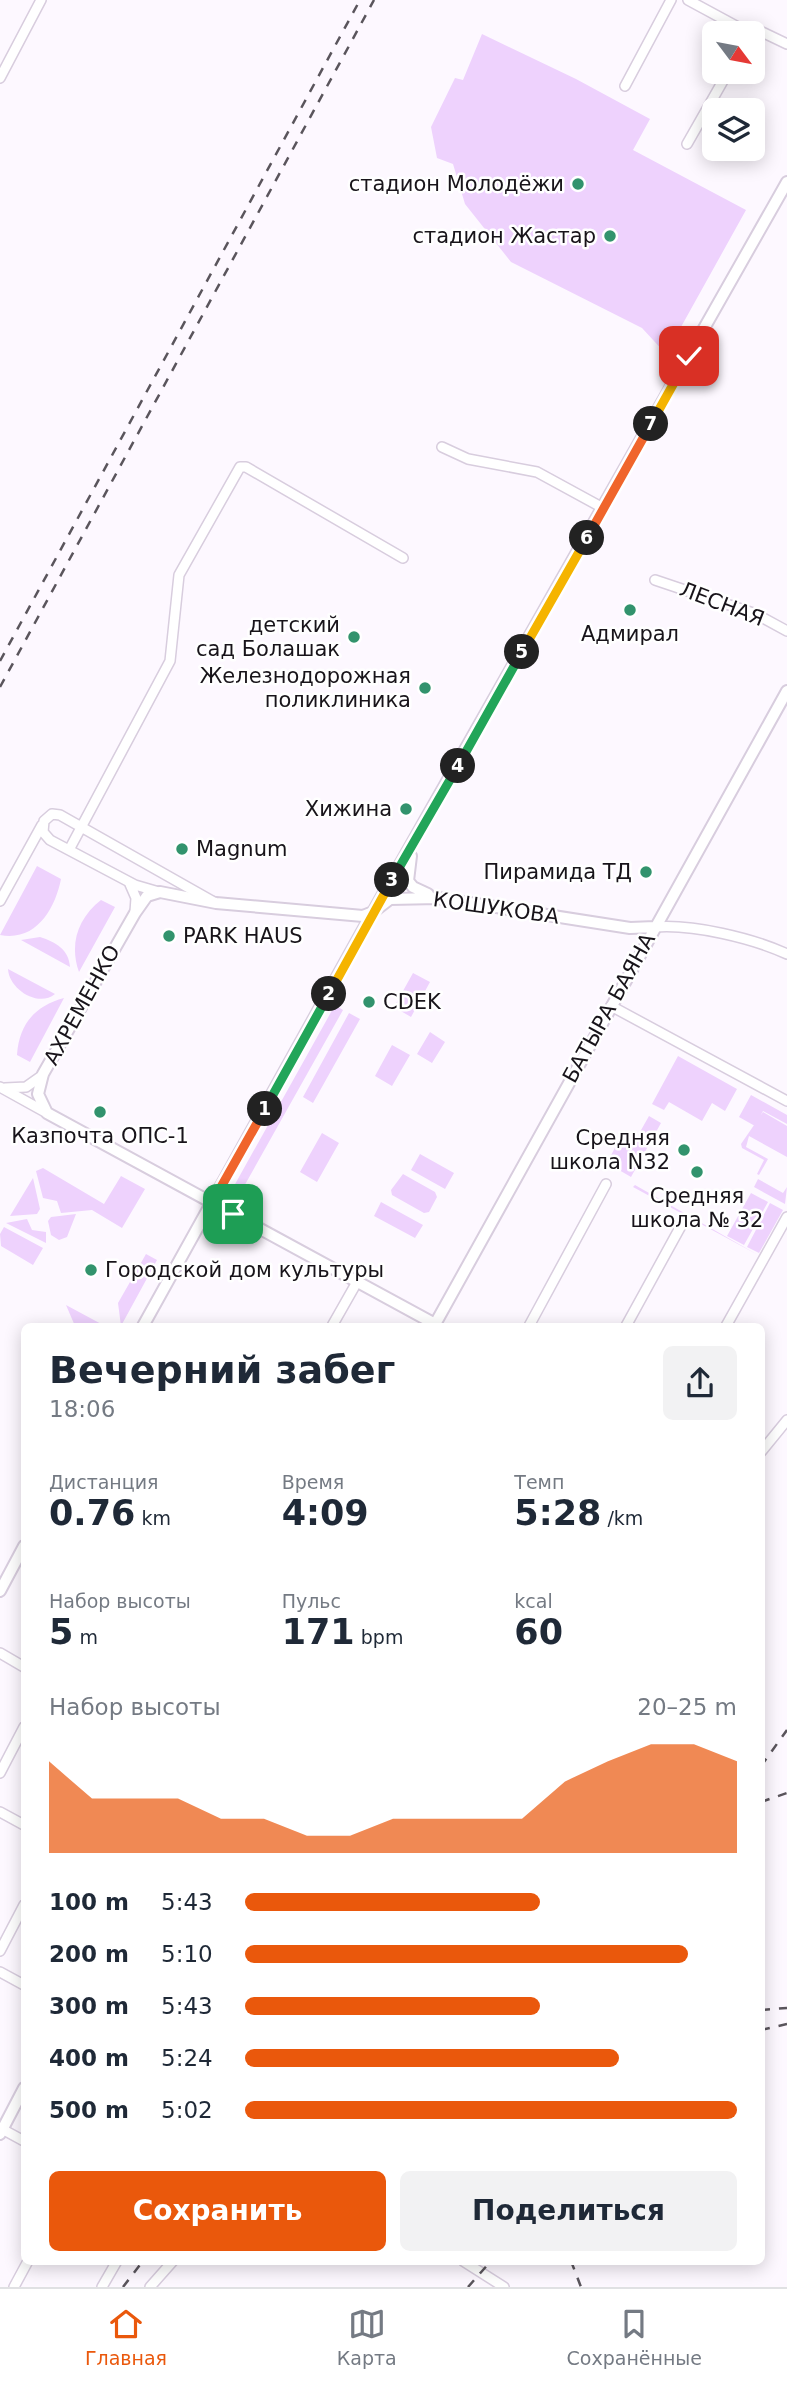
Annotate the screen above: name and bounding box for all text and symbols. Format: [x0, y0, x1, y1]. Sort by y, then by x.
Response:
north arrow [702, 21, 765, 84]
map controls [702, 21, 765, 161]
button: layers [702, 98, 765, 161]
place label: стадион Молодёжи [349, 172, 564, 196]
marker: стадион Молодёжи [570, 176, 586, 192]
place label: стадион Жастар [412, 224, 596, 248]
marker: стадион Жастар [602, 228, 618, 244]
pin [659, 326, 719, 386]
icon: check [670, 337, 708, 375]
pin: 7 [634, 406, 668, 442]
text: 7 [644, 412, 657, 434]
pin: 6 [570, 520, 604, 556]
text: 6 [580, 526, 593, 548]
street label: ЛЕСНАЯ [676, 577, 768, 631]
marker: Адмирал [622, 602, 638, 618]
place label: детский сад Болашак [196, 613, 340, 661]
place label: Адмирал [581, 622, 679, 646]
marker: детский сад Болашак [346, 629, 362, 645]
pin: 5 [504, 634, 540, 670]
text: 5 [515, 640, 528, 662]
place label: Железнодорожная поликлиника [200, 664, 411, 712]
marker: Железнодорожная поликлиника [417, 680, 433, 696]
pin: 4 [440, 748, 476, 784]
text: 4 [451, 754, 464, 776]
place label: Хижина [305, 797, 392, 821]
marker: Хижина [398, 801, 414, 817]
place label: Magnum [196, 837, 287, 861]
marker: Magnum [174, 841, 190, 857]
place label: Пирамида ТД [484, 860, 632, 884]
pin: 3 [374, 862, 410, 898]
marker: Пирамида ТД [638, 864, 654, 880]
text: 3 [385, 868, 398, 890]
street label: КОШУКОВА [431, 887, 561, 929]
place label: PARK HAUS [183, 924, 303, 948]
marker: PARK HAUS [161, 928, 177, 944]
street label: БАТЫРА БАЯНА [558, 928, 660, 1087]
street label: АХРЕМЕНКО [39, 941, 125, 1069]
pin: 2 [312, 976, 346, 1012]
text: 2 [322, 982, 335, 1004]
place label: CDEK [383, 990, 442, 1014]
marker: CDEK [361, 994, 377, 1010]
pin: 1 [247, 1092, 282, 1126]
text: 1 [258, 1097, 271, 1119]
marker: Казпочта ОПС-1 [92, 1104, 108, 1120]
place label: Казпочта ОПС-1 [11, 1124, 189, 1148]
place label: Средняя школа N32 [550, 1126, 670, 1174]
marker: Средняя школа N32 [676, 1142, 692, 1158]
marker: Средняя школа № 32 [689, 1164, 705, 1180]
pin [203, 1184, 263, 1244]
place label: Средняя школа № 32 [631, 1184, 763, 1232]
icon: arrive [214, 1195, 252, 1233]
place label: Городской дом культуры [105, 1258, 384, 1282]
marker: Городской дом культуры [83, 1262, 99, 1278]
button: share [663, 1346, 737, 1420]
text: Вечерний забег [49, 1348, 395, 1392]
text: 18:06 [49, 1396, 115, 1422]
text: Дистанция [49, 1471, 158, 1493]
text: Время [282, 1471, 344, 1493]
text: Темп [514, 1471, 564, 1493]
text: 0.76 [49, 1493, 135, 1533]
text: 4:09 [282, 1493, 369, 1533]
text: 5:28 [514, 1493, 601, 1533]
text: km [135, 1507, 171, 1529]
text: /km [601, 1507, 643, 1529]
text: Набор высоты [49, 1590, 191, 1612]
text: Пульс [282, 1590, 341, 1612]
text: kcal [514, 1590, 553, 1612]
text: 5 [49, 1612, 73, 1652]
text: 171 [282, 1612, 355, 1652]
text: 60 [514, 1612, 563, 1652]
text: m [73, 1626, 98, 1648]
text: bpm [355, 1626, 403, 1648]
text: Набор высоты [49, 1694, 221, 1720]
text: 20–25 m [637, 1694, 737, 1720]
text: 100 m [49, 1889, 129, 1915]
text: 5:43 [161, 1889, 213, 1915]
text: 200 m [49, 1941, 129, 1967]
text: 5:10 [161, 1941, 213, 1967]
text: 300 m [49, 1993, 129, 2019]
text: 5:43 [161, 1993, 213, 2019]
text: 400 m [49, 2045, 129, 2071]
text: 5:24 [161, 2045, 213, 2071]
text: 500 m [49, 2097, 129, 2123]
text: 5:02 [161, 2097, 213, 2123]
button: Сохранить [49, 2171, 386, 2251]
button: Поделиться [400, 2171, 737, 2251]
tab: Главная [85, 2305, 167, 2369]
tab: Карта [337, 2305, 397, 2369]
tab: Сохранённые [567, 2305, 702, 2369]

